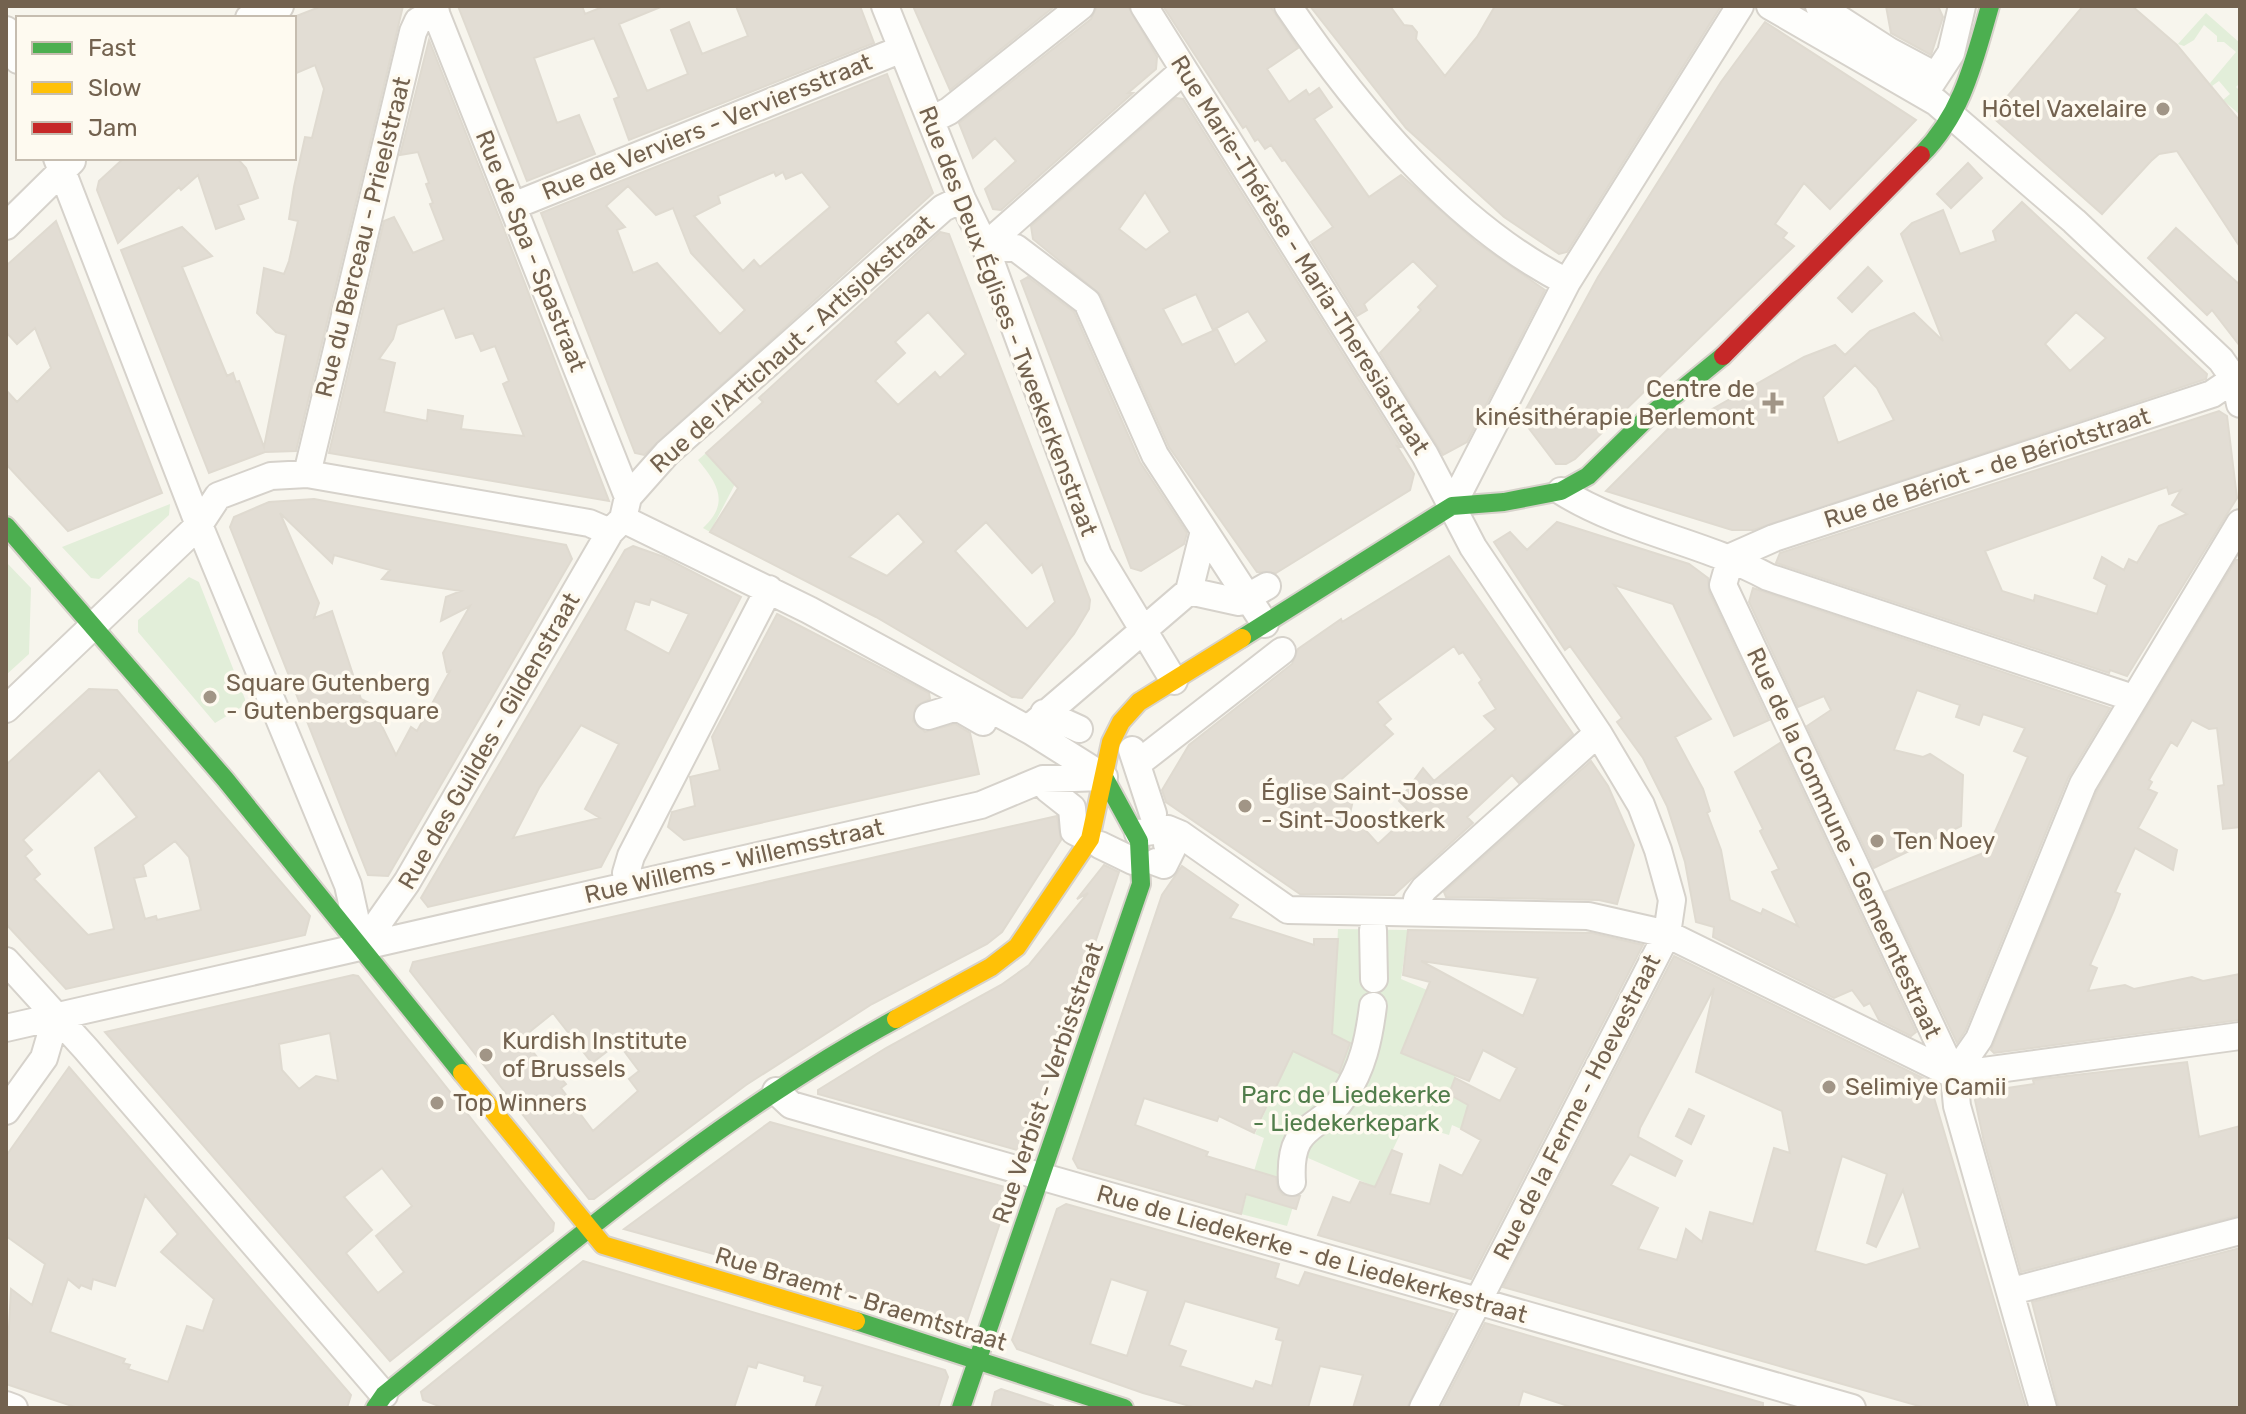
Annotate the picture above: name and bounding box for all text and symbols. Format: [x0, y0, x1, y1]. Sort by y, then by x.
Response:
legend [16, 16, 296, 160]
text: Fast [88, 34, 136, 62]
street label: Rue de Verviers - Verviersstraat [538, 48, 876, 206]
street label: Rue Marie-Thérèse - Maria-Theresiastraat [1165, 50, 1435, 460]
text: Slow [88, 74, 141, 102]
street label: Rue du Berceau - Prieelstraat [310, 74, 416, 400]
place label: Hôtel Vaxelaire [1981, 95, 2147, 123]
marker: Hôtel Vaxelaire [2154, 100, 2172, 118]
street label: Rue des Deux Églises - Tweekerkenstraat [913, 102, 1103, 540]
text: Jam [88, 114, 138, 142]
street label: Rue de Spa - Spastraat [470, 126, 592, 376]
street label: Rue de l'Artichaut - Artisjokstraat [645, 209, 939, 479]
place label: Centre de kinésithérapie Berlemont [1475, 375, 1755, 431]
marker: Centre de kinésithérapie Berlemont [1762, 392, 1784, 414]
street label: Rue de Bériot - de Bériotstraat [1820, 402, 2154, 534]
street label: Rue des Guildes - Gildenstraat [392, 588, 586, 894]
street label: Rue de la Commune - Gemeentestraat [1741, 643, 1947, 1043]
place label: Square Gutenberg - Gutenbergsquare [226, 669, 439, 725]
marker: Square Gutenberg - Gutenbergsquare [201, 688, 219, 706]
place label: Église Saint-Josse - Sint-Joostkerk [1261, 778, 1469, 834]
marker: Église Saint-Josse - Sint-Joostkerk [1236, 797, 1254, 815]
street label: Rue Willems - Willemsstraat [582, 813, 886, 909]
place label: Ten Noey [1893, 827, 1995, 855]
marker: Ten Noey [1868, 832, 1886, 850]
street label: Rue Verbist - Verbiststraat [987, 939, 1109, 1227]
street label: Rue de la Ferme - Hoevestraat [1488, 950, 1666, 1264]
place label: Kurdish Institute of Brussels [502, 1027, 687, 1083]
marker: Kurdish Institute of Brussels [477, 1046, 495, 1064]
place label: Selimiye Camii [1845, 1073, 2006, 1101]
marker: Selimiye Camii [1820, 1078, 1838, 1096]
park label: Parc de Liedekerke - Liedekerkepark [1241, 1081, 1451, 1137]
place label: Top Winners [453, 1089, 587, 1117]
marker: Top Winners [428, 1094, 446, 1112]
street label: Rue de Liedekerke - de Liedekerkestraat [1094, 1179, 1530, 1329]
street label: Rue Braemt - Braemtstraat [712, 1241, 1010, 1357]

